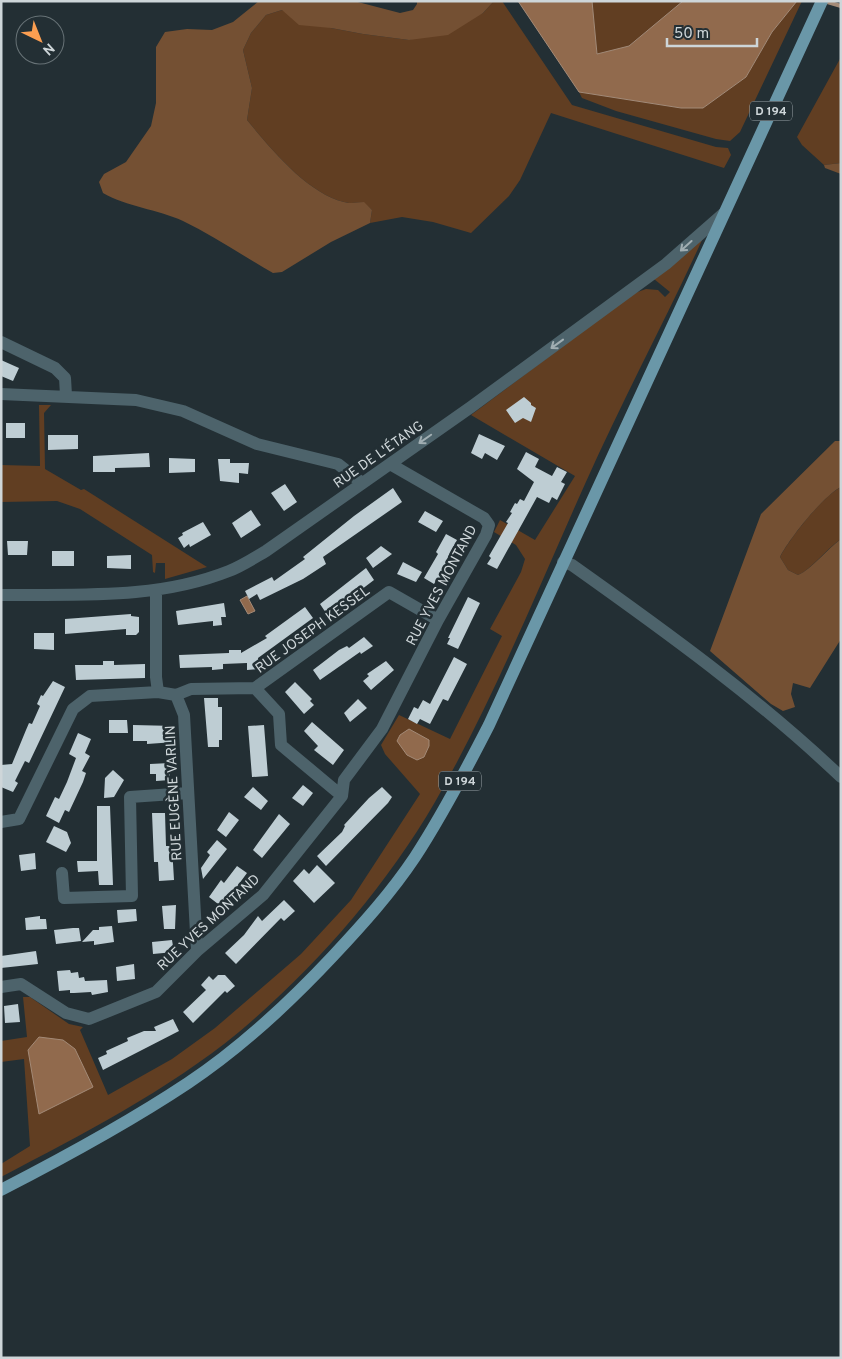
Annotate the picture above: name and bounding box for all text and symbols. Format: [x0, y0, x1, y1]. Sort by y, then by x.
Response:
north arrow [15, 15, 65, 65]
scale bar [667, 15, 757, 47]
text: 50 m [674, 25, 709, 44]
text: N [38, 39, 57, 58]
road number: D 194 [750, 102, 792, 120]
one-way arrow [680, 240, 693, 252]
one-way arrow [550, 339, 564, 349]
street label: RUE DE L'ÉTANG [330, 417, 427, 493]
one-way arrow [418, 434, 432, 444]
street label: RUE YVES MONTAND [403, 523, 481, 649]
street label: RUE JOSEPH KESSEL [252, 583, 374, 677]
street label: RUE EUGÈNE VARLIN [161, 725, 187, 861]
road number: D 194 [439, 771, 481, 790]
street label: RUE YVES MONTAND [154, 871, 264, 975]

